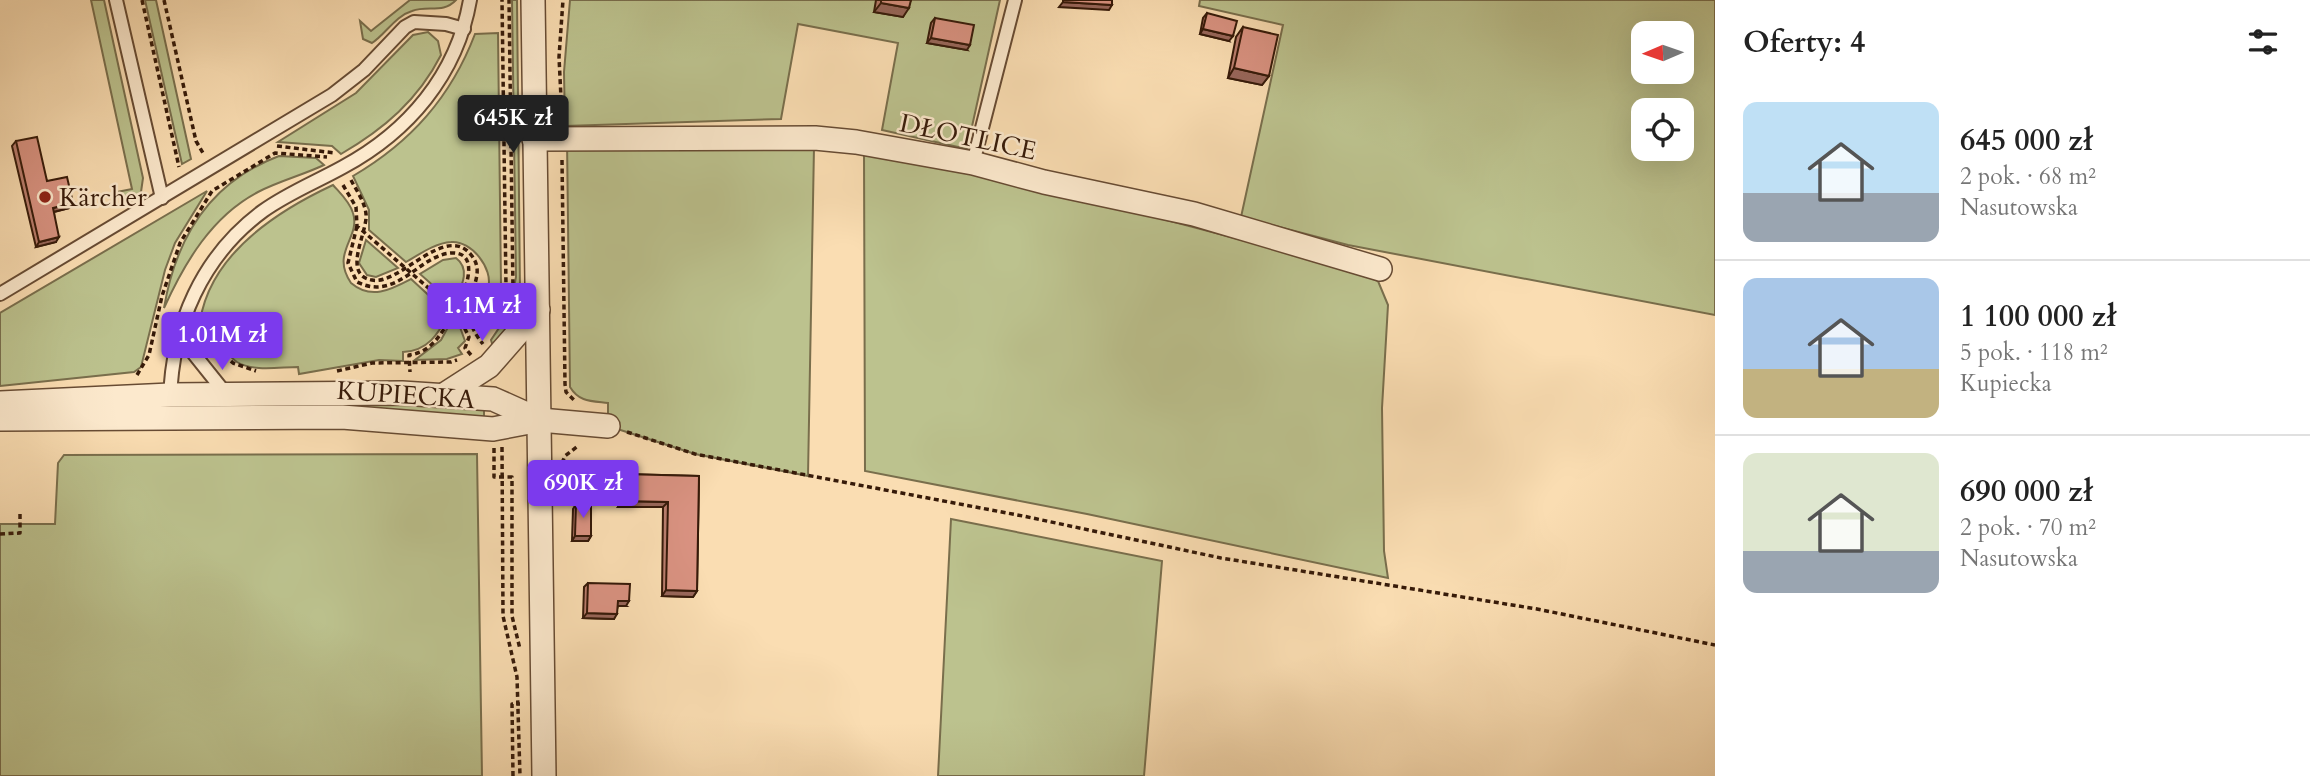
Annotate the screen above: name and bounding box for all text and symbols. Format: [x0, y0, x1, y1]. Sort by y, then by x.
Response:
north arrow [1631, 21, 1694, 84]
map controls [1631, 21, 1694, 161]
text: Oferty: 4 [1743, 22, 1865, 63]
icon: filters [2244, 23, 2282, 61]
pin: 645K zł [448, 96, 578, 155]
button: locate [1631, 98, 1694, 161]
text: 645K zł [474, 102, 552, 133]
street label: DŁOTLICE [896, 105, 1040, 169]
text: 645 000 zł [1960, 120, 2093, 161]
icon: home [1799, 130, 1883, 214]
text: 2 pok. · 68 m² [1960, 161, 2096, 192]
place label: Kärcher [59, 180, 147, 215]
marker: Kärcher [37, 189, 53, 205]
text: Nasutowska [1960, 192, 2078, 223]
pin: 1.1M zł [417, 284, 547, 343]
text: 1.1M zł [443, 290, 521, 321]
text: 1 100 000 zł [1960, 296, 2116, 337]
icon: home [1799, 306, 1883, 390]
pin: 1.01M zł [150, 312, 294, 372]
text: 1.01M zł [177, 319, 267, 350]
text: 5 pok. · 118 m² [1960, 337, 2108, 368]
text: Kupiecka [1960, 368, 2052, 399]
street label: KUPIECKA [336, 373, 477, 417]
pin: 690K zł [518, 461, 648, 520]
text: 690K zł [544, 467, 622, 498]
text: 690 000 zł [1960, 471, 2093, 512]
icon: home [1799, 481, 1883, 565]
text: 2 pok. · 70 m² [1960, 512, 2096, 543]
text: Nasutowska [1960, 543, 2078, 574]

